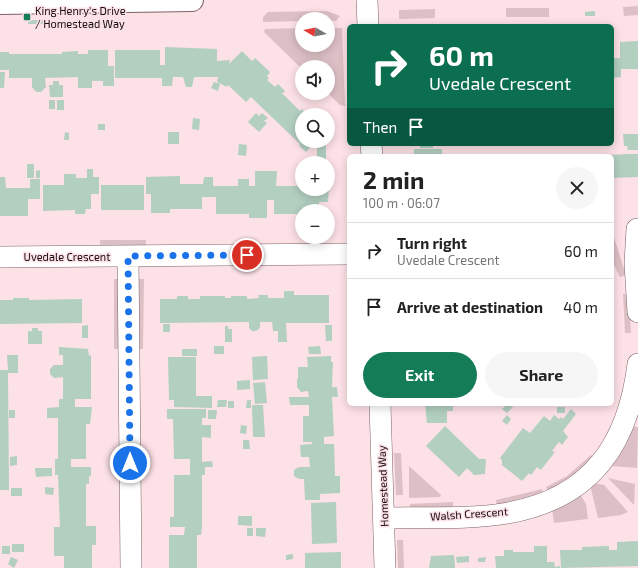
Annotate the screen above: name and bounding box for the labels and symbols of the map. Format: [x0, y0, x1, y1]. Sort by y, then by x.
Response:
place label: King Henry's Drive / Homestead Way [35, 4, 126, 30]
marker: King Henry's Drive / Homestead Way [22, 12, 32, 22]
north arrow [295, 12, 335, 52]
pin [230, 238, 264, 272]
street label: Uvedale Crescent [24, 250, 110, 263]
position arrow [109, 442, 151, 484]
street label: Homestead Way [375, 445, 390, 527]
street label: Walsh Crescent [430, 504, 508, 523]

